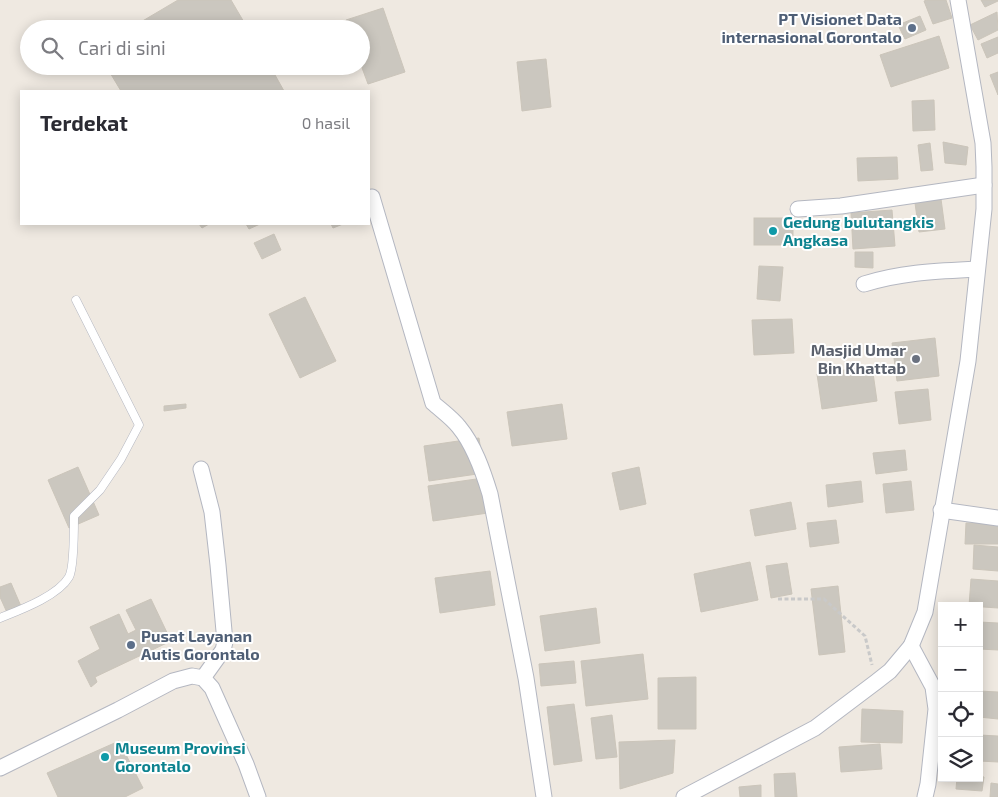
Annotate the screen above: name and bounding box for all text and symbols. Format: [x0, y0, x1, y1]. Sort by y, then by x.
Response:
place label: PT Visionet Data internasional Gorontalo [721, 9, 902, 46]
search box [20, 20, 370, 75]
marker: PT Visionet Data internasional Gorontalo [906, 22, 918, 34]
icon: search [38, 34, 66, 62]
text: Cari di sini [78, 36, 166, 59]
text: Terdekat [40, 110, 128, 135]
text: 0 hasil [302, 113, 350, 132]
place label: Gedung bulutangkis Angkasa [783, 212, 934, 249]
marker: Gedung bulutangkis Angkasa [767, 225, 779, 237]
place label: Masjid Umar Bin Khattab [811, 340, 906, 377]
marker: Masjid Umar Bin Khattab [910, 353, 922, 365]
map controls [938, 602, 983, 782]
button: + [938, 602, 983, 647]
place label: Pusat Layanan Autis Gorontalo [141, 626, 260, 663]
marker: Pusat Layanan Autis Gorontalo [125, 639, 137, 651]
button: − [938, 647, 983, 692]
button: locate [938, 692, 983, 737]
button: layers [938, 737, 983, 782]
place label: Museum Provinsi Gorontalo [115, 738, 246, 775]
marker: Museum Provinsi Gorontalo [99, 751, 111, 763]

